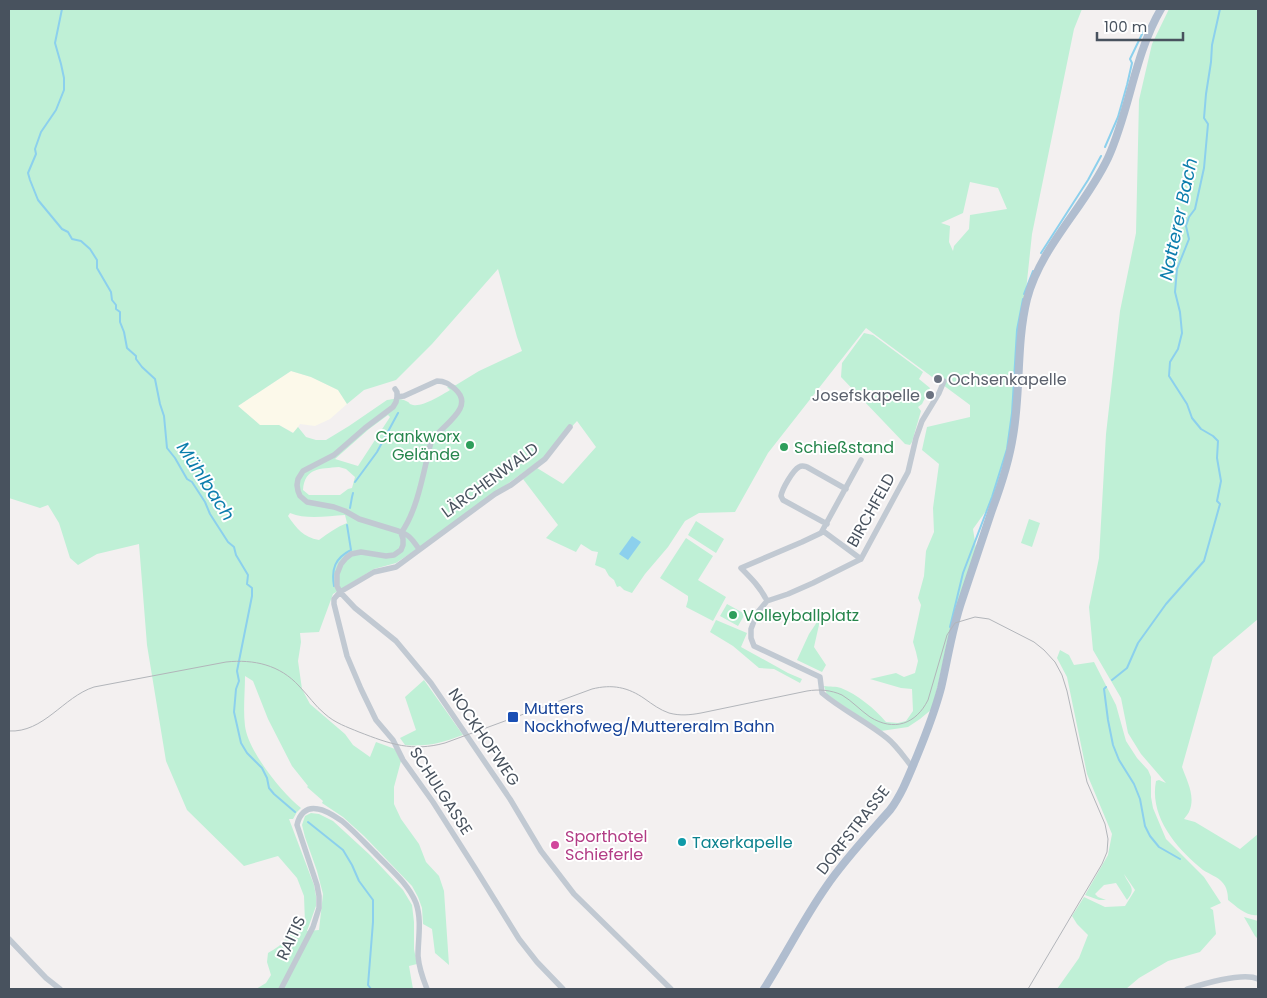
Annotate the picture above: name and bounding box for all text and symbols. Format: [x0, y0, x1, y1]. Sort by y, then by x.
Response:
scale bar [1097, 10, 1183, 42]
text: 100 m [1104, 16, 1147, 37]
water label: Natterer Bach [1153, 155, 1203, 283]
place label: Ochsenkapelle [948, 368, 1067, 391]
marker: Ochsenkapelle [932, 373, 944, 385]
place label: Josefskapelle [812, 384, 920, 407]
marker: Josefskapelle [924, 389, 936, 401]
place label: Crankworx Gelände [375, 425, 460, 466]
place label: Schießstand [794, 436, 894, 459]
water label: Mühlbach [171, 437, 241, 525]
street label: LÄRCHENWALD [437, 437, 543, 523]
marker: Crankworx Gelände [464, 439, 476, 451]
marker: Schießstand [778, 441, 790, 453]
street label: BIRCHFELD [841, 469, 901, 551]
place label: Volleyballplatz [743, 604, 859, 627]
marker: Volleyballplatz [727, 609, 739, 621]
street label: NOCKHOFWEG [443, 683, 525, 791]
place label: Mutters Nockhofweg/Muttereralm Bahn [524, 697, 775, 738]
marker: Mutters Nockhofweg/Muttereralm Bahn [506, 710, 520, 724]
street label: SCHULGASSE [404, 742, 478, 840]
street label: DORFSTRASSE [811, 781, 895, 879]
place label: Sporthotel Schieferle [565, 825, 647, 866]
place label: Taxerkapelle [692, 831, 793, 854]
marker: Taxerkapelle [676, 836, 688, 848]
marker: Sporthotel Schieferle [549, 839, 561, 851]
street label: RAITIS [271, 912, 311, 964]

